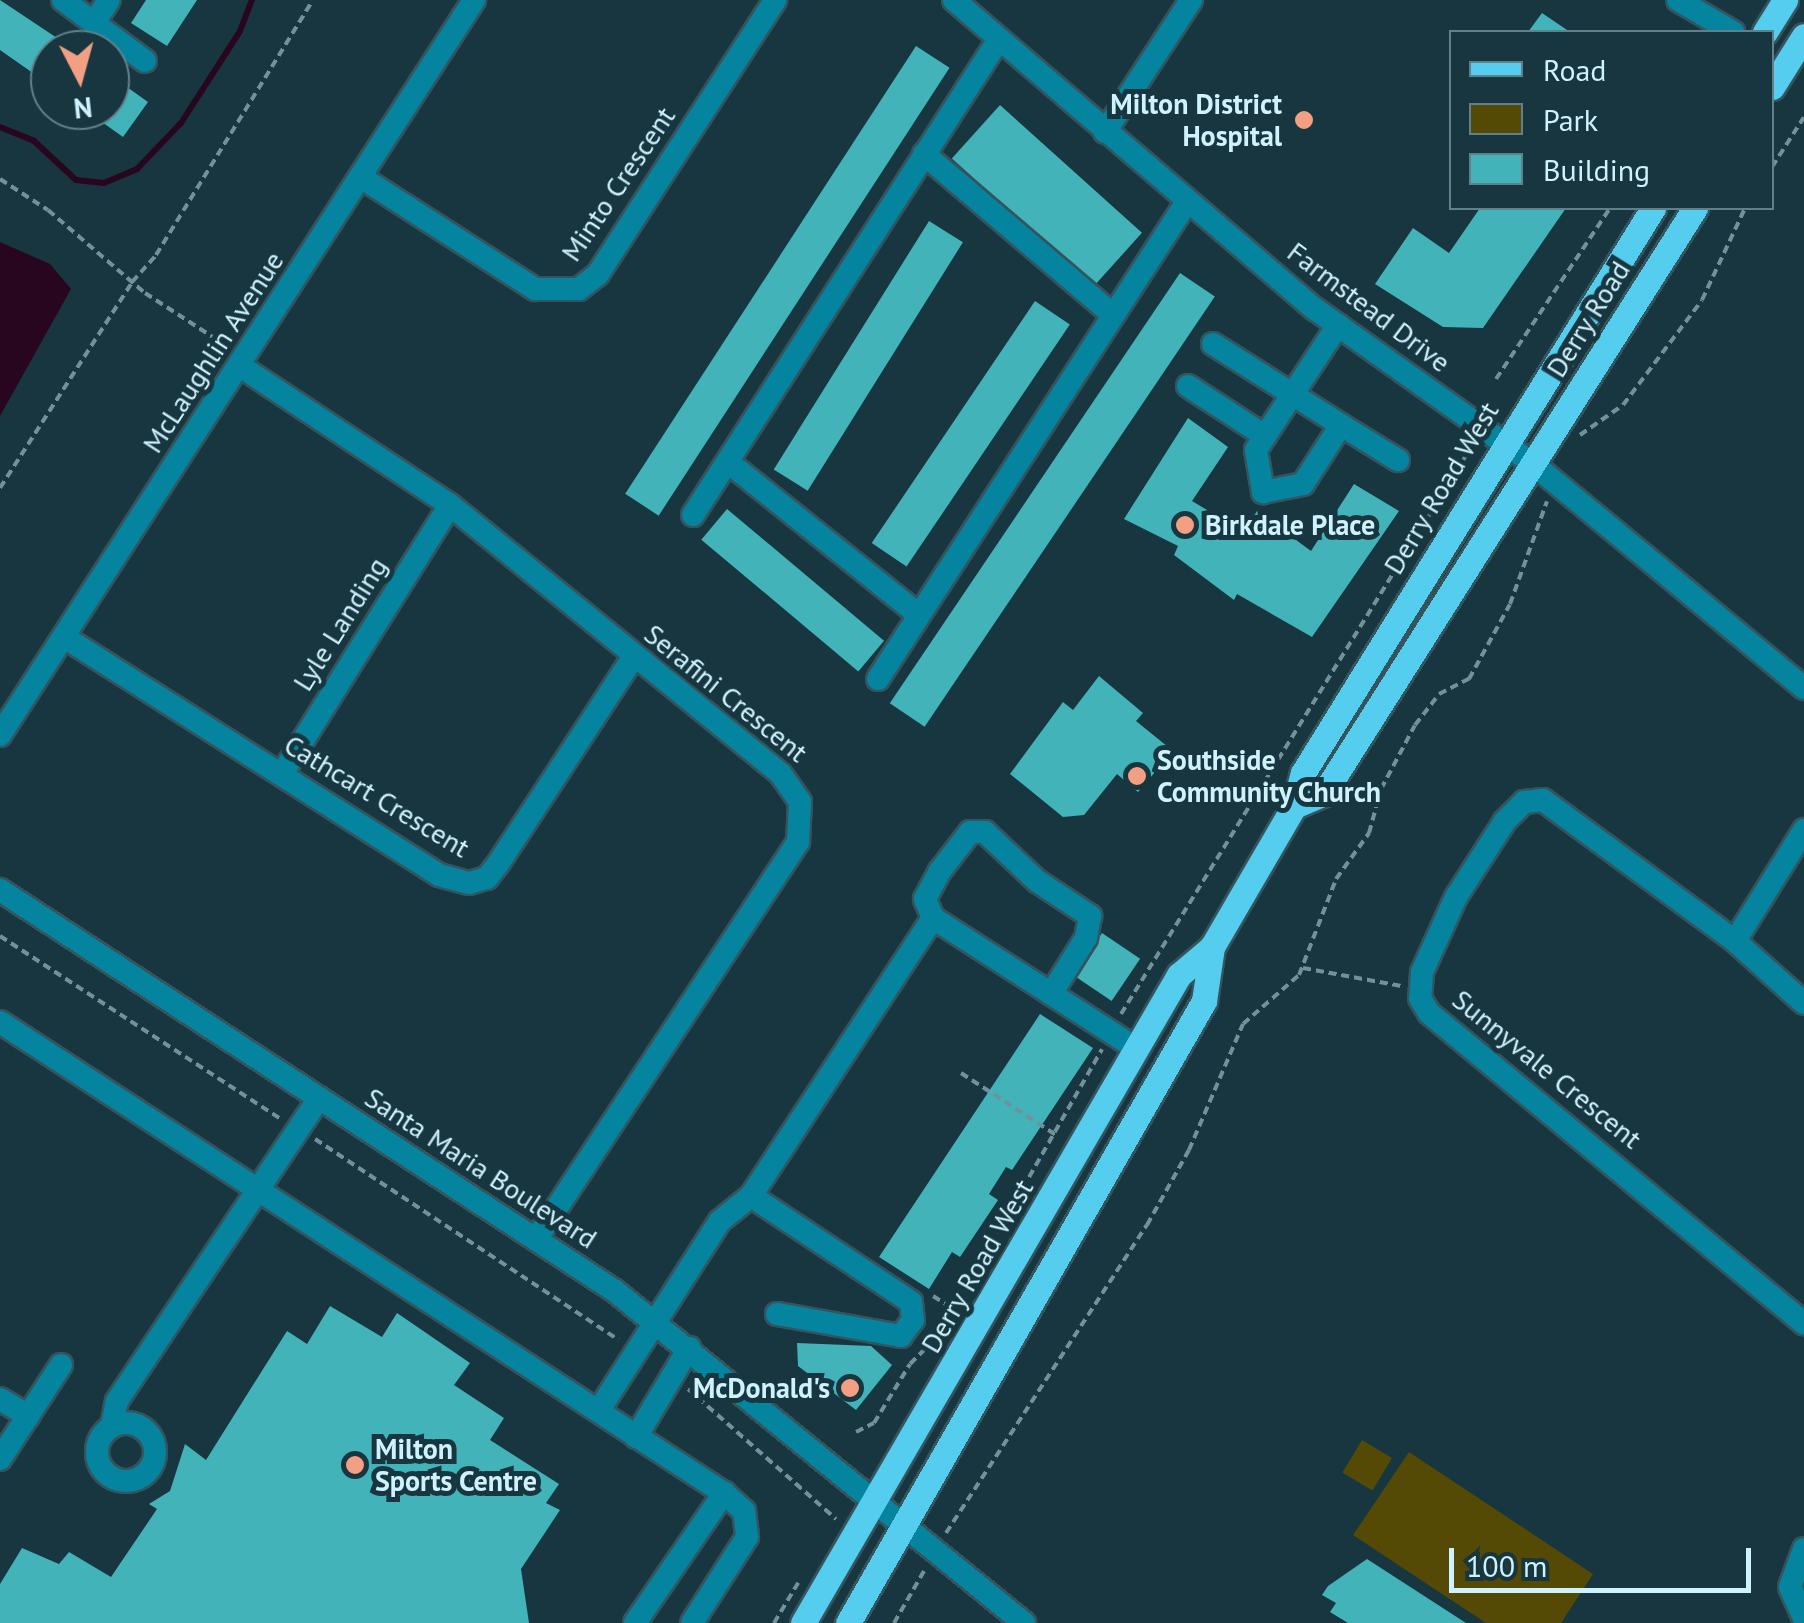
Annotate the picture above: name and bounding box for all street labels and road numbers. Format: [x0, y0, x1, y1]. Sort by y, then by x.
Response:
street label: Minto Crescent [554, 101, 682, 267]
street label: Farmstead Drive [1281, 235, 1457, 379]
street label: McLaughlin Avenue [135, 245, 291, 459]
street label: Derry Road [1539, 254, 1637, 384]
street label: Derry Road West [1376, 395, 1506, 581]
street label: Lyle Landing [286, 551, 394, 697]
street label: Serafini Crescent [638, 617, 814, 769]
street label: Cathcart Crescent [278, 727, 476, 865]
street label: Sunnyvale Crescent [1446, 983, 1648, 1155]
street label: Santa Maria Boulevard [359, 1081, 603, 1255]
street label: Derry Road West [913, 1173, 1041, 1359]

